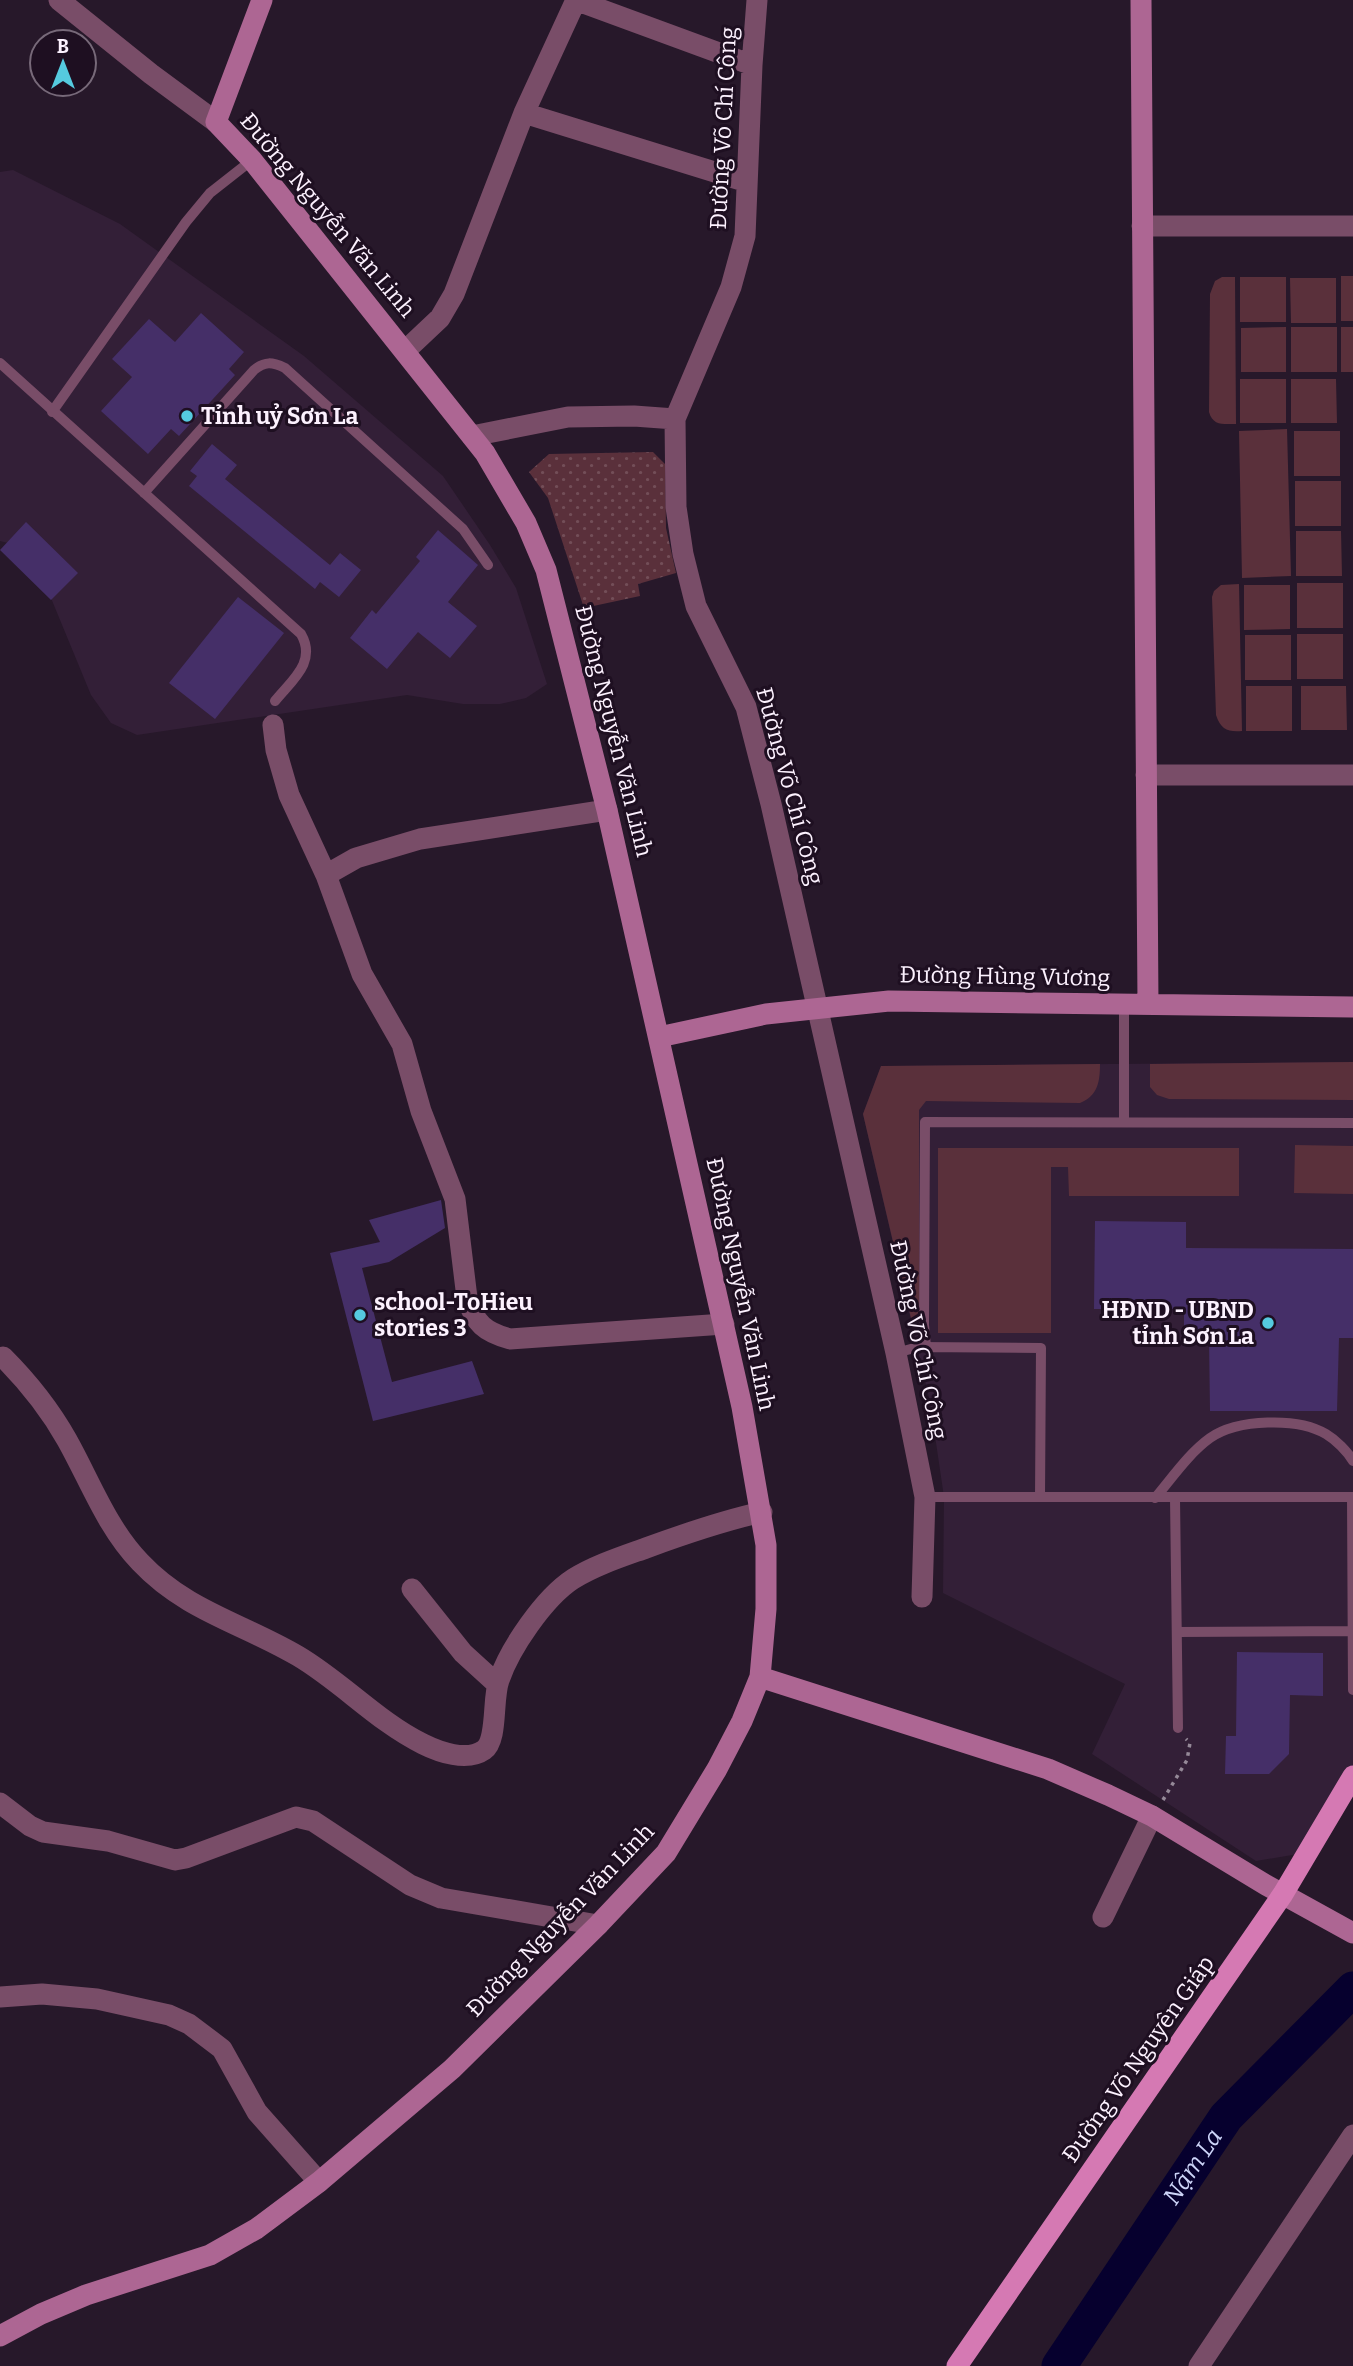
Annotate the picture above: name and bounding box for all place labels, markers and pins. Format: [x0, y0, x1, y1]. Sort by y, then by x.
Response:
place label: Tỉnh uỷ Sơn La [201, 402, 358, 430]
marker: Tỉnh uỷ Sơn La [179, 408, 195, 424]
place label: school-ToHieu stories 3 [374, 1288, 533, 1342]
place label: HĐND - UBND tỉnh Sơn La [1101, 1296, 1254, 1350]
marker: school-ToHieu stories 3 [352, 1307, 368, 1323]
marker: HĐND - UBND tỉnh Sơn La [1260, 1315, 1276, 1331]

